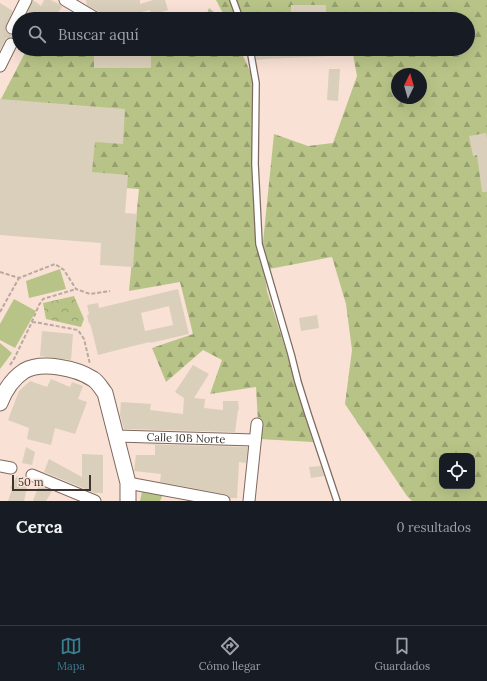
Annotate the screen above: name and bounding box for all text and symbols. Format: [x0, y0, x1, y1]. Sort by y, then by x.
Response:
search box [12, 12, 475, 56]
icon: search [26, 23, 48, 45]
text: Buscar aquí [58, 25, 139, 44]
north arrow [391, 68, 427, 104]
street label: Calle 10B Norte [146, 430, 226, 446]
map controls [439, 453, 475, 489]
button: locate [439, 453, 475, 489]
scale bar [12, 473, 91, 492]
text: 50 m [18, 475, 44, 489]
text: Cerca [16, 516, 63, 538]
text: 0 resultados [396, 519, 471, 536]
tab: Mapa [57, 635, 85, 673]
tab: Cómo llegar [199, 635, 261, 673]
tab: Guardados [374, 635, 430, 673]

